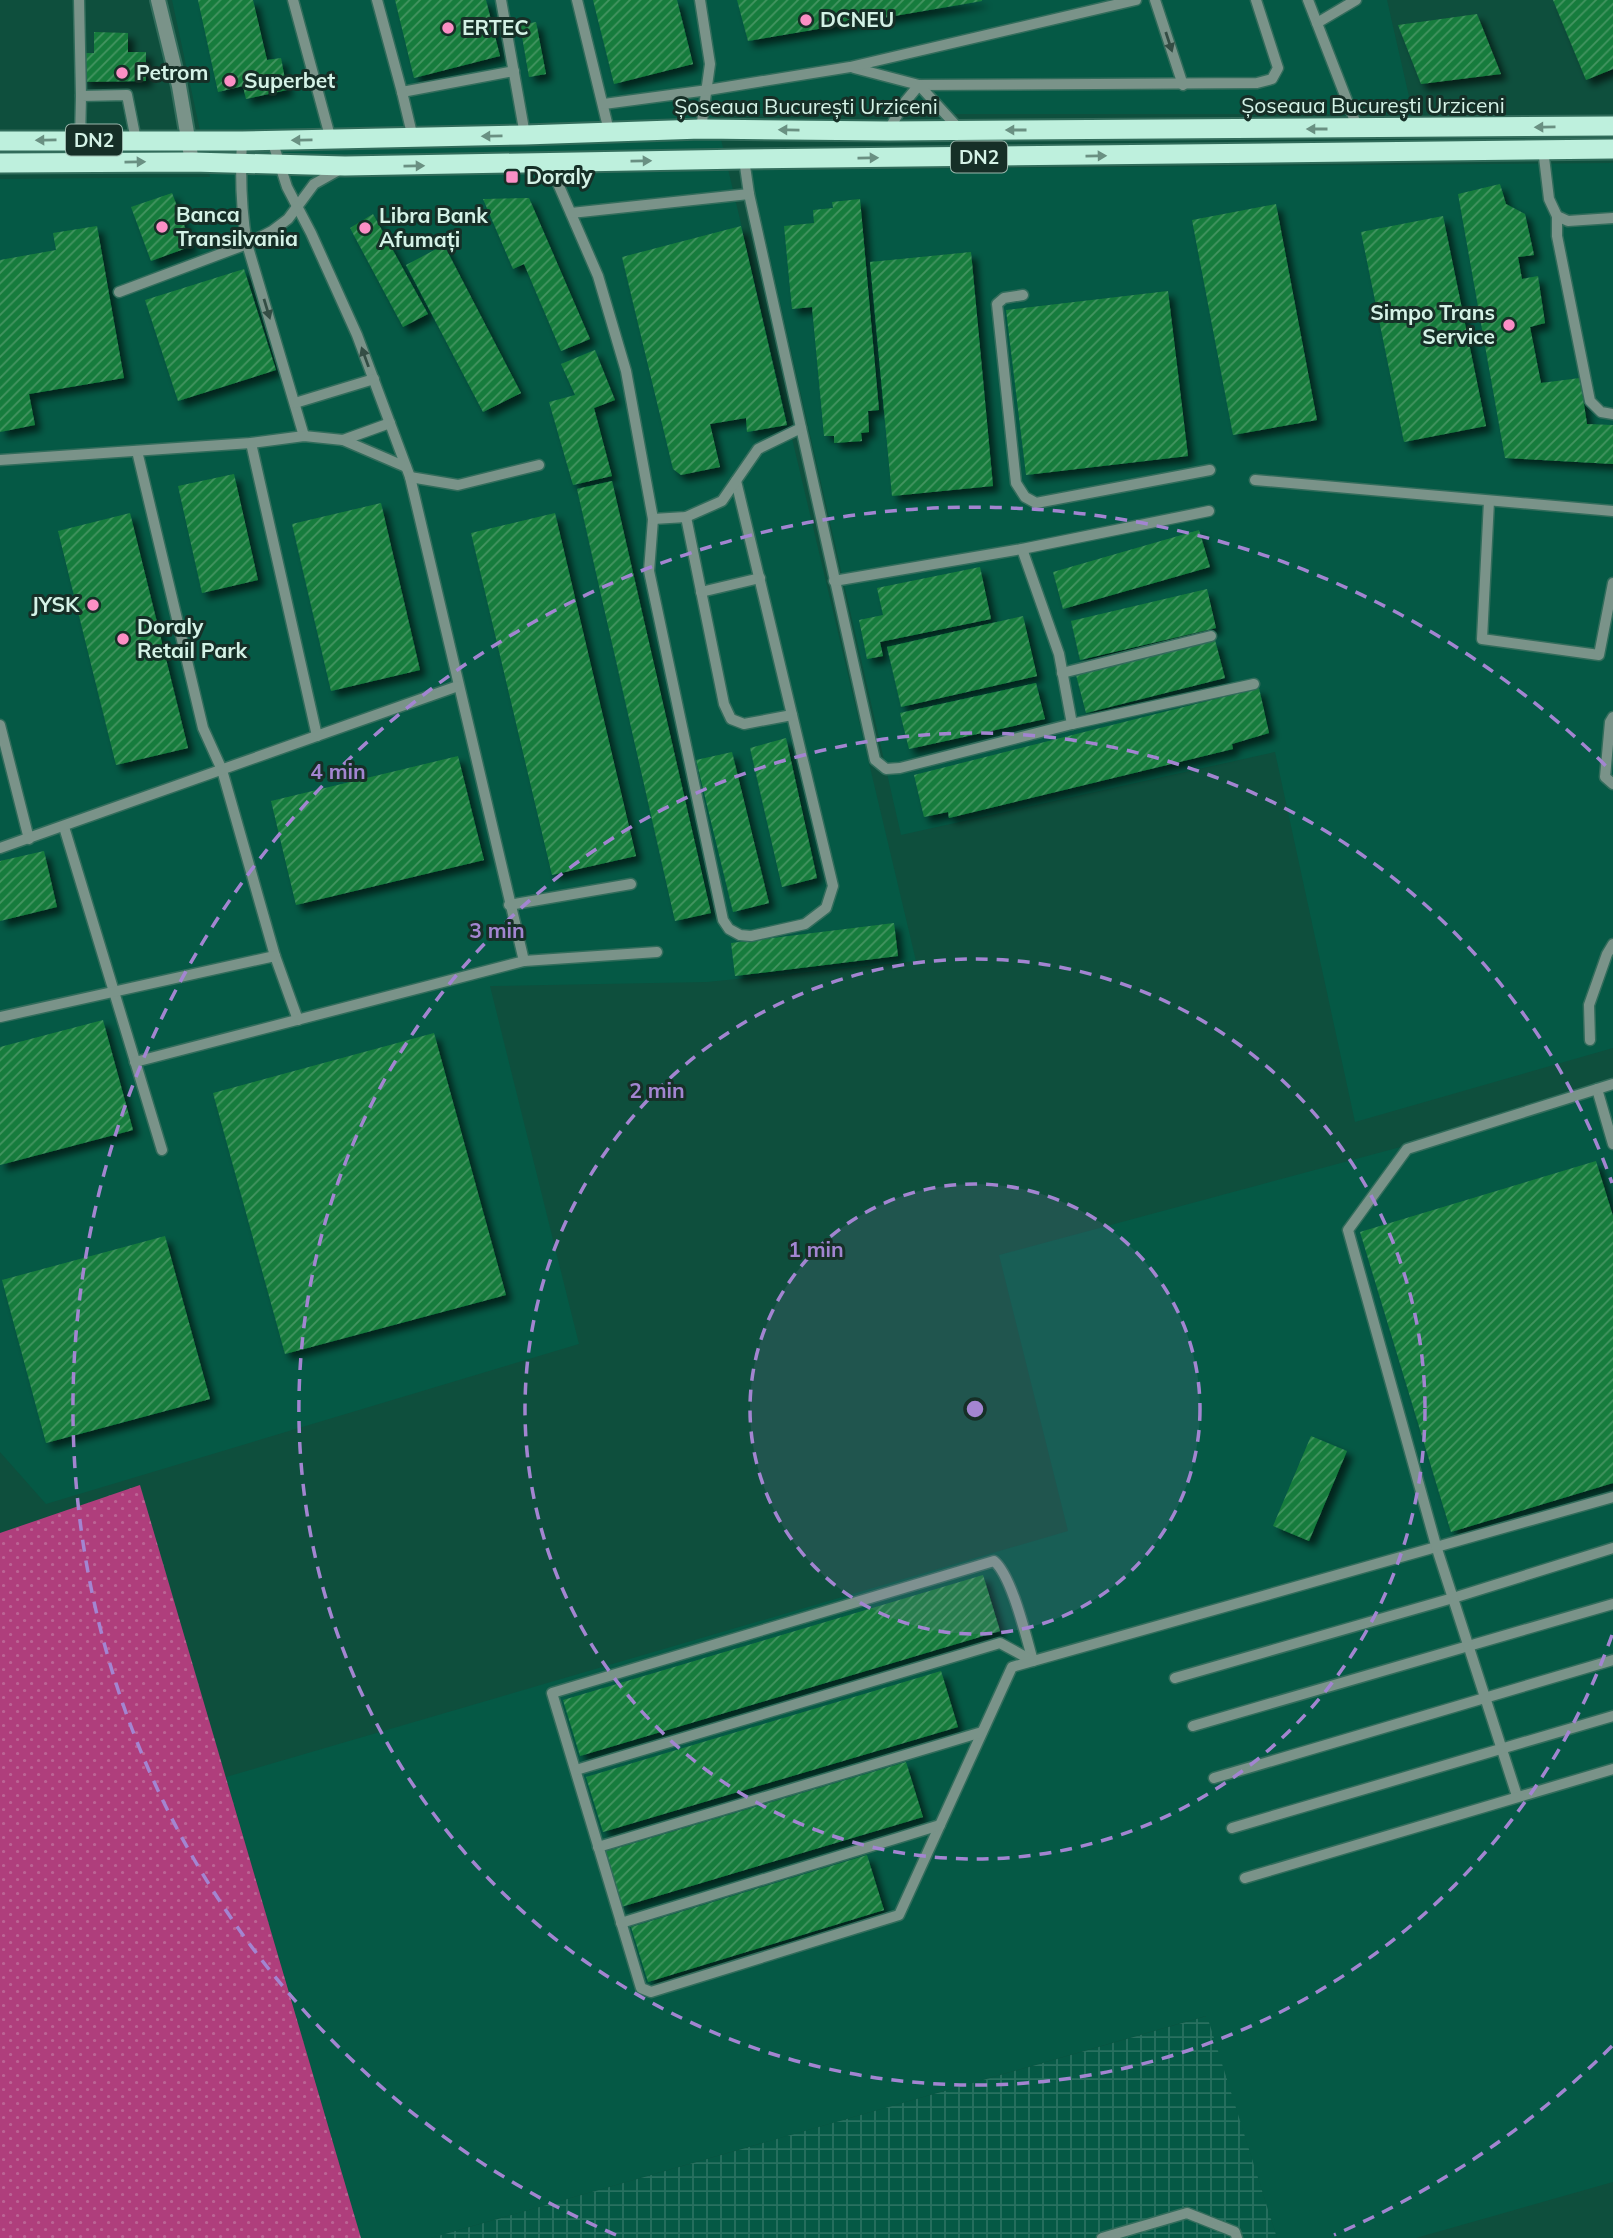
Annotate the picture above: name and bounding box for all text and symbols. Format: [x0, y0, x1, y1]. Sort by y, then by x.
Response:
place label: DCNEU [820, 6, 894, 32]
marker: DCNEU [798, 12, 814, 28]
place label: ERTEC [462, 14, 529, 40]
marker: ERTEC [440, 20, 456, 36]
one-way arrow [1164, 32, 1175, 53]
place label: Petrom [136, 59, 208, 85]
marker: Petrom [114, 65, 130, 81]
place label: Superbet [244, 67, 335, 93]
marker: Superbet [222, 73, 238, 89]
street label: Șoseaua București Urziceni [1241, 92, 1505, 119]
street label: Șoseaua București Urziceni [674, 93, 938, 120]
one-way arrow [1534, 121, 1556, 133]
one-way arrow [1306, 123, 1328, 135]
road number: DN2 [66, 124, 122, 156]
one-way arrow [778, 124, 800, 136]
one-way arrow [1005, 124, 1027, 136]
one-way arrow [481, 130, 503, 142]
one-way arrow [35, 134, 57, 146]
one-way arrow [290, 134, 312, 146]
road number: DN2 [951, 141, 1007, 172]
one-way arrow [1085, 150, 1107, 161]
one-way arrow [858, 152, 880, 163]
one-way arrow [630, 155, 652, 167]
one-way arrow [124, 156, 146, 168]
one-way arrow [403, 160, 425, 172]
place label: Doraly [526, 163, 593, 189]
marker: Doraly [504, 169, 520, 185]
place label: Banca Transilvania [176, 201, 298, 251]
place label: Libra Bank Afumați [379, 202, 488, 253]
marker: Banca Transilvania [154, 219, 170, 235]
marker: Libra Bank Afumați [357, 220, 373, 236]
one-way arrow [262, 299, 272, 320]
place label: Simpo Trans Service [1370, 299, 1495, 349]
marker: Simpo Trans Service [1501, 317, 1517, 333]
one-way arrow [360, 346, 371, 367]
place label: JYSK [31, 591, 80, 617]
marker: JYSK [85, 597, 101, 613]
place label: Doraly Retail Park [137, 613, 247, 663]
marker: Doraly Retail Park [115, 631, 131, 647]
text: 4 min [310, 758, 366, 784]
text: 3 min [469, 917, 525, 943]
text: 2 min [629, 1077, 685, 1103]
text: 1 min [788, 1236, 844, 1262]
centre of rings [963, 1397, 987, 1421]

